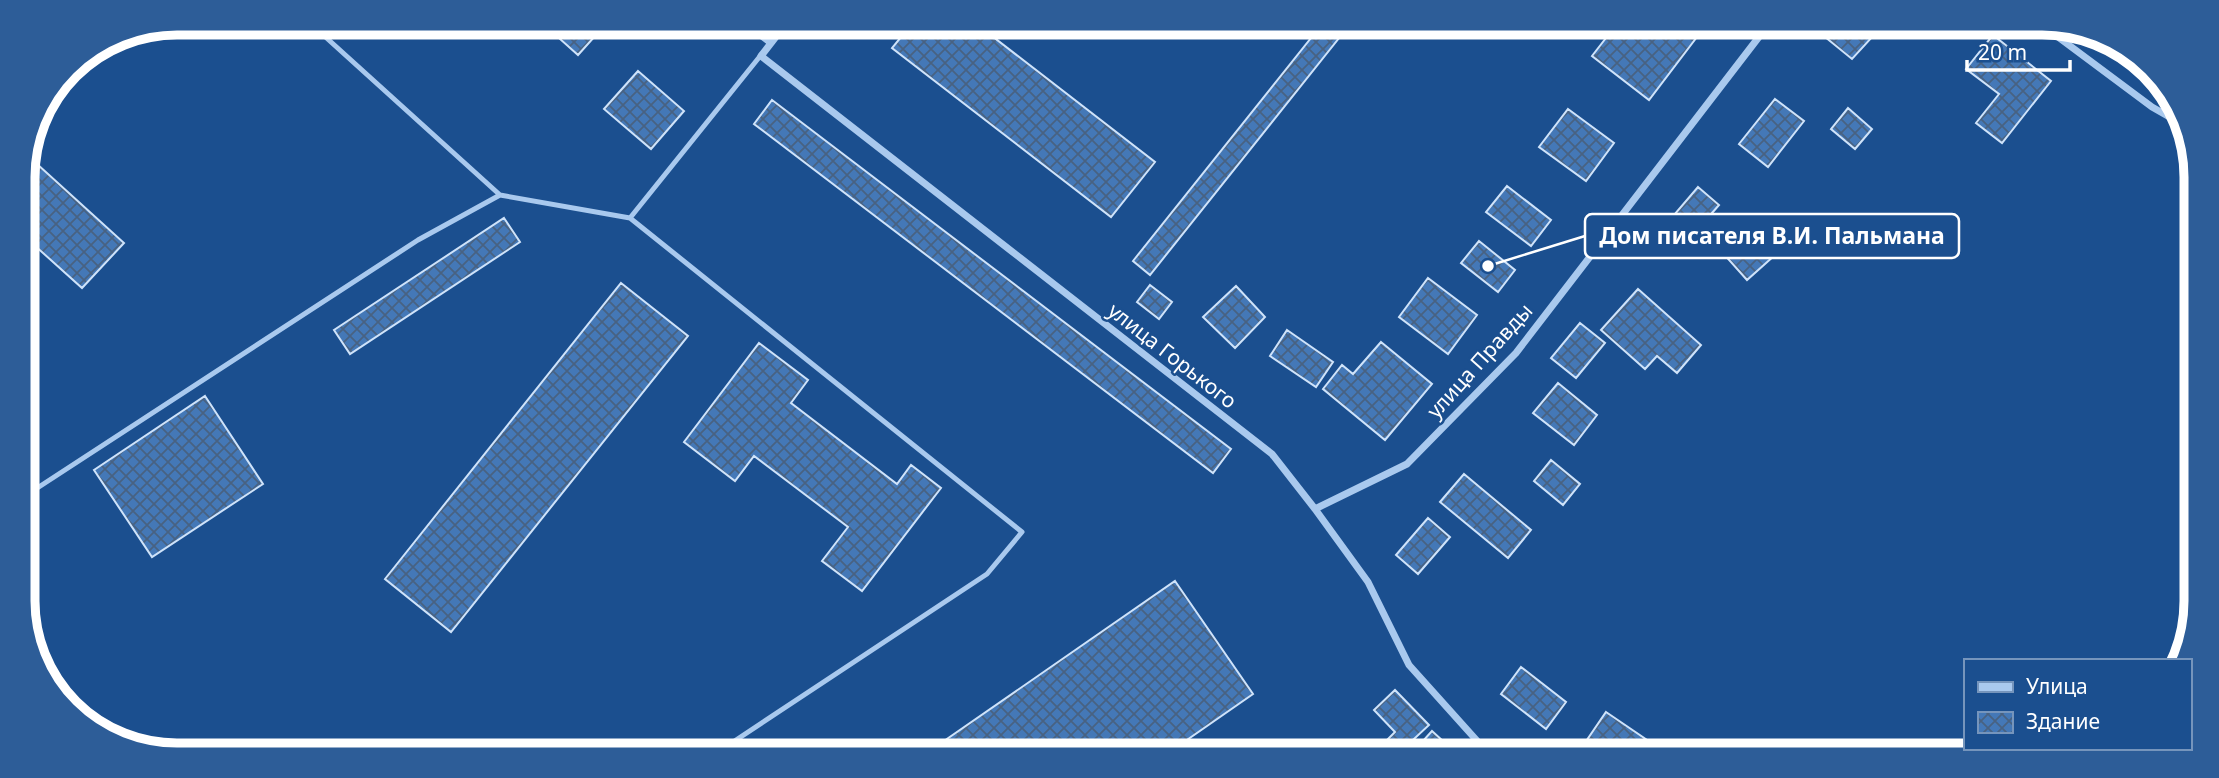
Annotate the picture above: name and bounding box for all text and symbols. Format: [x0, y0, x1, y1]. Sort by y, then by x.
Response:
scale bar [1967, 28, 2070, 72]
text: 20 m [1978, 38, 2027, 66]
callout: Дом писателя В.И. Пальмана [1585, 214, 1959, 258]
text: Дом писателя В.И. Пальмана [1599, 219, 1945, 251]
street label: улица Горького [1102, 296, 1243, 414]
street label: улица Правды [1420, 297, 1538, 424]
legend [1964, 659, 2191, 750]
text: Улица [2026, 672, 2088, 700]
text: Здание [2026, 707, 2100, 735]

